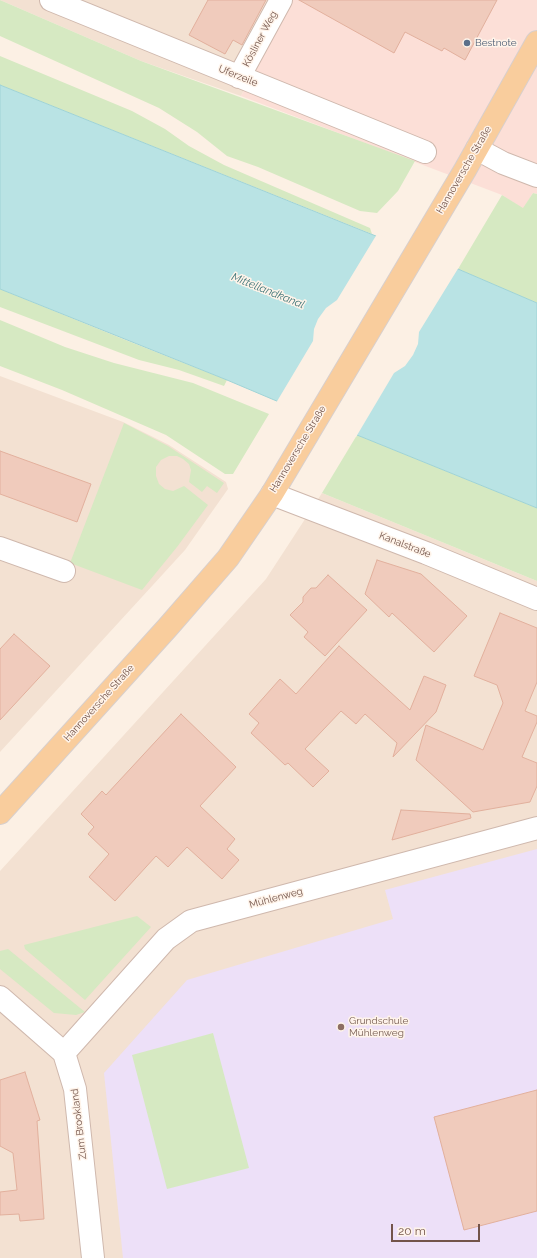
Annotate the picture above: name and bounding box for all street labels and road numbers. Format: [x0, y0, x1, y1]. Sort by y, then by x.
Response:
street label: Kösliner Weg [240, 9, 280, 69]
street label: Uferzeile [217, 63, 259, 89]
street label: Hannoversche Straße [434, 124, 494, 216]
street label: Hannoversche Straße [267, 403, 329, 495]
street label: Kanalstraße [377, 530, 433, 560]
street label: Hannoversche Straße [61, 662, 137, 744]
street label: Mühlenweg [248, 885, 304, 911]
street label: Zum Brookland [69, 1088, 89, 1160]

